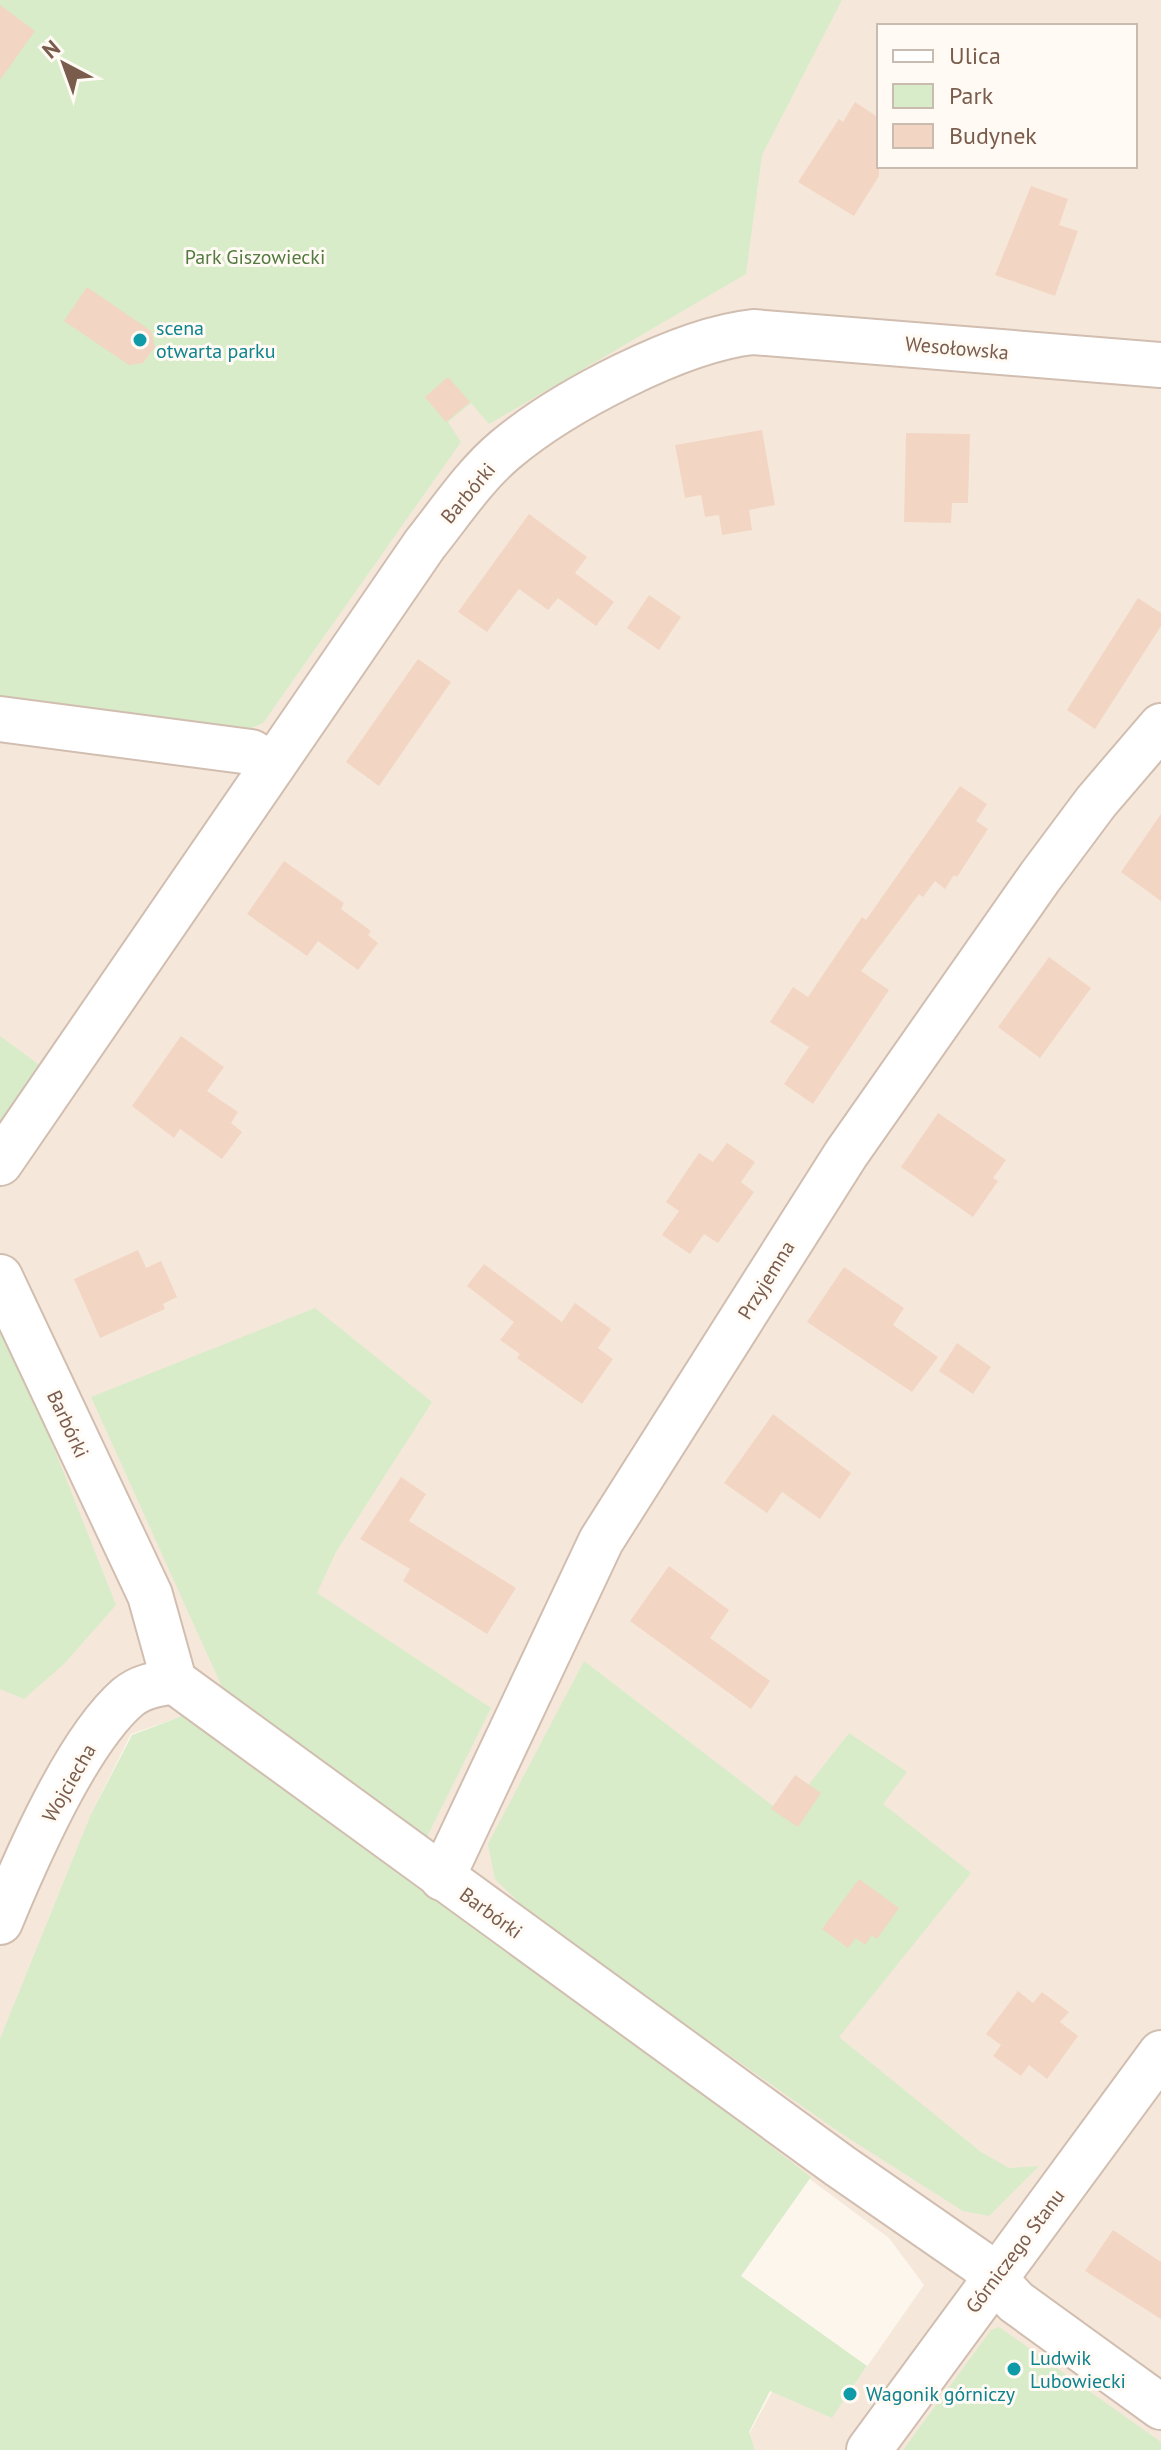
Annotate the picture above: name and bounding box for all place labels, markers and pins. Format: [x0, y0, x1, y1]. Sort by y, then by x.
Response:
place label: scena otwarta parku [156, 315, 275, 364]
marker: scena otwarta parku [131, 331, 149, 349]
place label: Ludwik Lubowiecki [1030, 2345, 1126, 2394]
marker: Ludwik Lubowiecki [1005, 2360, 1023, 2378]
place label: Wagonik górniczy [866, 2381, 1016, 2407]
marker: Wagonik górniczy [841, 2385, 859, 2403]

